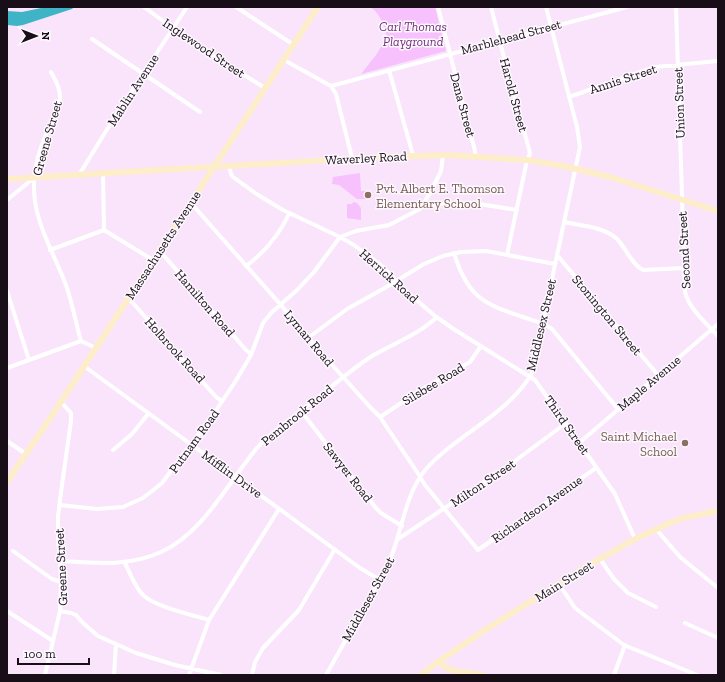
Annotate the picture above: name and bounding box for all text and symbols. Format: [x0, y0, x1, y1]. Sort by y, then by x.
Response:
street label: Inglewood Street [160, 15, 248, 81]
north arrow [16, 16, 56, 56]
street label: Marblehead Street [459, 16, 563, 58]
park label: Carl Thomas Playground [379, 19, 447, 49]
text: N [39, 32, 52, 41]
street label: Mablin Avenue [104, 51, 162, 129]
street label: Harold Street [497, 56, 531, 134]
street label: Annis Street [587, 61, 659, 97]
street label: Union Street [670, 67, 688, 139]
street label: Dana Street [447, 71, 479, 139]
street label: Greene Street [29, 99, 65, 177]
street label: Waverley Road [325, 148, 407, 168]
place label: Pvt. Albert E. Thomson Elementary School [376, 181, 505, 211]
street label: Massachusetts Avenue [122, 188, 204, 302]
marker: Pvt. Albert E. Thomson Elementary School [363, 190, 373, 200]
street label: Second Street [674, 211, 694, 289]
street label: Herrick Road [357, 246, 421, 306]
street label: Hamilton Road [172, 266, 238, 340]
street label: Stonington Street [569, 272, 645, 358]
street label: Middlesex Street [523, 277, 559, 373]
street label: Lyman Road [281, 307, 337, 369]
street label: Holbrook Road [142, 314, 208, 386]
street label: Maple Avenue [614, 352, 684, 414]
street label: Silsbee Road [399, 360, 467, 408]
street label: Pembrook Road [258, 382, 336, 448]
street label: Third Street [541, 393, 593, 458]
street label: Putnam Road [166, 406, 222, 476]
place label: Saint Michael School [601, 429, 678, 459]
marker: Saint Michael School [680, 438, 690, 448]
street label: Sawyer Road [320, 439, 376, 505]
street label: Mifflin Drive [199, 447, 265, 501]
street label: Milton Street [448, 456, 518, 510]
street label: Richardson Avenue [489, 472, 585, 546]
street label: Greene Street [51, 528, 71, 606]
street label: Middlesex Street [339, 554, 398, 644]
street label: Main Street [532, 557, 596, 605]
scale bar [18, 640, 89, 666]
text: 100 m [24, 647, 56, 661]

